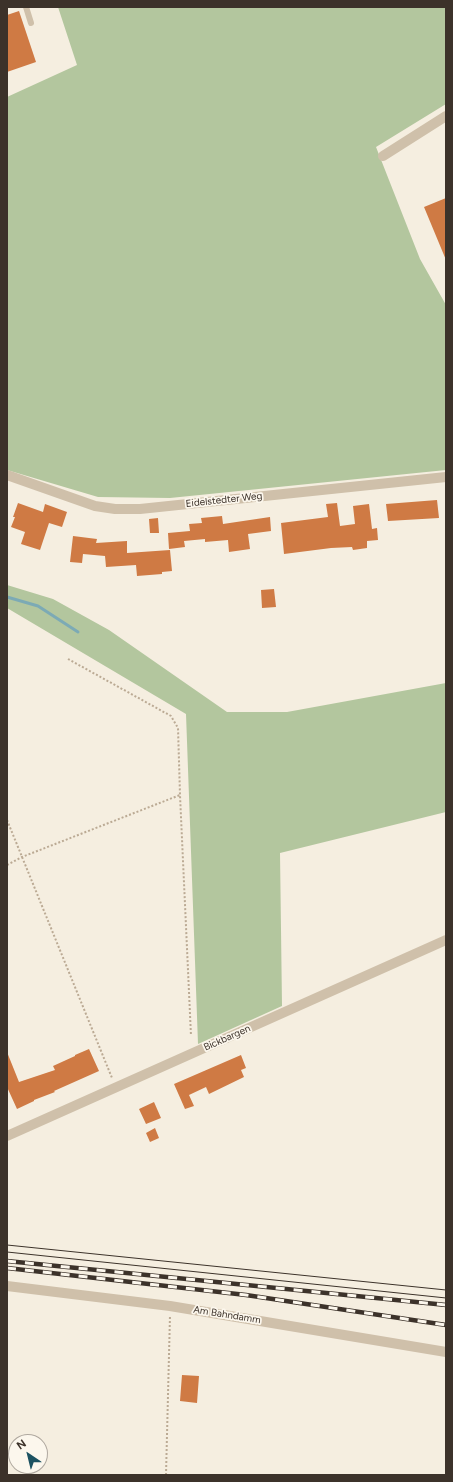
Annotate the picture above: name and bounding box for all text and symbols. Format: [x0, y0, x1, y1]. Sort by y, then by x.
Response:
street label: Eidelstedter Weg [185, 490, 263, 510]
street label: Bickbargen [202, 1022, 252, 1054]
street label: Am Bahndamm [192, 1304, 262, 1326]
north arrow [8, 1434, 48, 1474]
text: N [14, 1437, 29, 1452]

